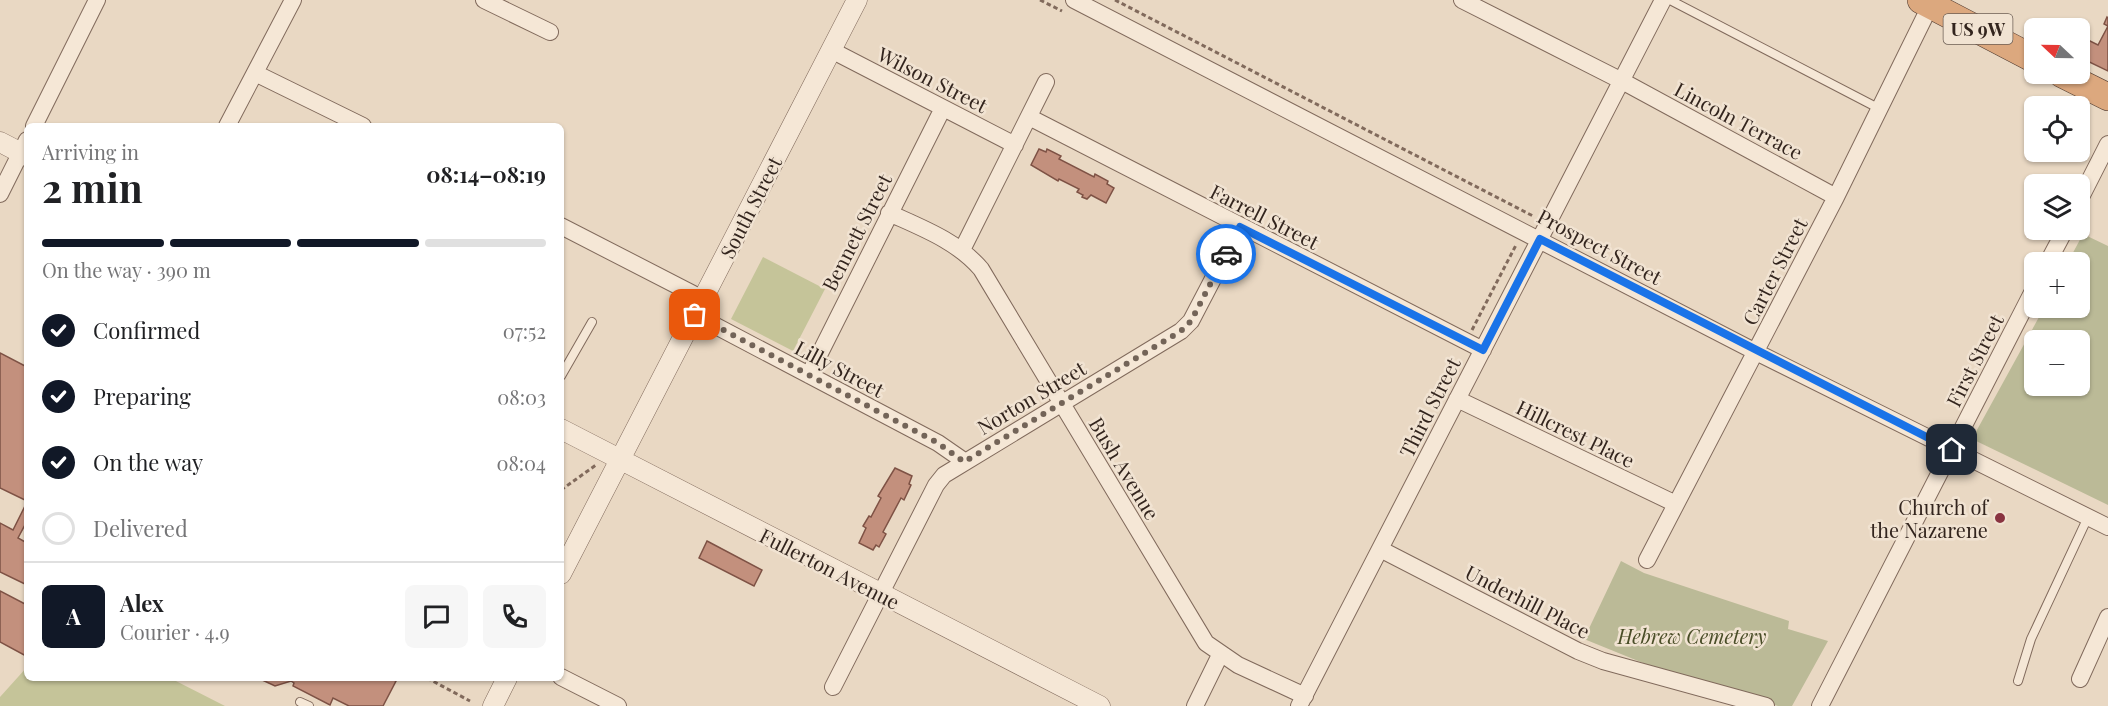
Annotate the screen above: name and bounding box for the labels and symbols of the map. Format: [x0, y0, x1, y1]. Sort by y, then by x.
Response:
road number: US 9W [1944, 14, 2012, 44]
north arrow [2024, 18, 2090, 84]
street label: Wilson Street [873, 39, 993, 119]
street label: Lincoln Terrace [1670, 75, 1808, 165]
street label: South Street [713, 151, 788, 263]
street label: Bennett Street [815, 168, 898, 295]
street label: Farrell Street [1206, 177, 1325, 255]
street label: Prospect Street [1533, 202, 1668, 291]
street label: Carter Street [1735, 212, 1813, 329]
courier [1196, 224, 1256, 284]
pin [669, 289, 720, 340]
street label: First Street [1939, 308, 2009, 411]
street label: Lilly Street [791, 333, 890, 403]
street label: Third Street [1392, 352, 1466, 462]
street label: Norton Street [972, 353, 1091, 440]
street label: Hillcrest Place [1512, 393, 1640, 473]
street label: Bush Avenue [1084, 412, 1166, 524]
pin [1926, 424, 1977, 475]
place label: Church of the Nazarene [1870, 493, 1989, 543]
marker: Church of the Nazarene [1993, 511, 2007, 525]
street label: Fullerton Avenue [755, 521, 905, 615]
street label: Underhill Place [1461, 558, 1595, 644]
park label: Hebrew Cemetery [1617, 622, 1767, 649]

